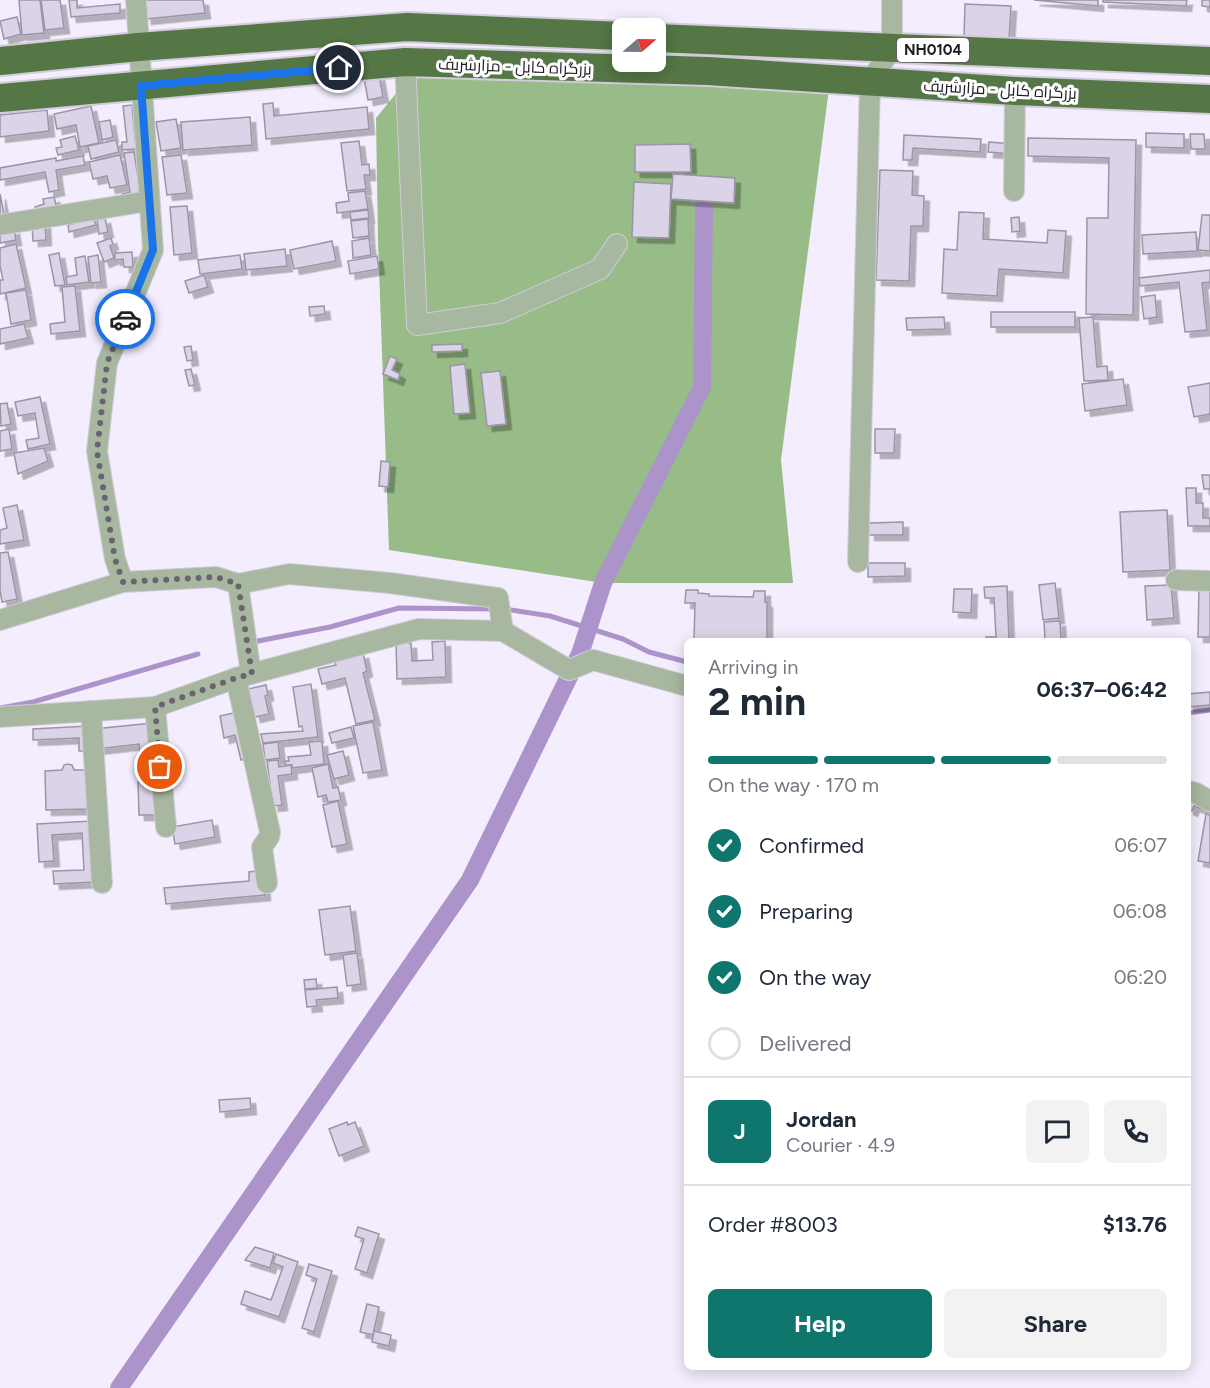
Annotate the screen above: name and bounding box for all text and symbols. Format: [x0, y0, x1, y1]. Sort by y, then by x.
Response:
north arrow [612, 18, 666, 72]
map controls [612, 18, 666, 72]
road number: NH0104 [897, 38, 969, 62]
pin [313, 42, 364, 93]
icon: home [322, 51, 355, 84]
street label: بزرگراه کابل - مزارشریف [438, 54, 592, 80]
street label: بزرگراه کابل - مزارشریف [923, 76, 1077, 104]
courier [95, 289, 155, 349]
icon: car [109, 303, 142, 336]
text: Arriving in [708, 655, 798, 679]
text: 06:37–06:42 [1036, 676, 1167, 703]
text: 2 min [708, 678, 806, 725]
pin [134, 741, 185, 792]
icon: bag [143, 750, 176, 783]
text: On the way · 170 m [708, 773, 879, 797]
icon: check [708, 829, 741, 862]
text: Confirmed [759, 832, 864, 859]
text: 06:07 [1114, 833, 1167, 857]
icon: check [708, 895, 741, 928]
text: Preparing [759, 898, 853, 925]
text: 06:08 [1113, 899, 1167, 923]
icon: check [708, 961, 741, 994]
text: On the way [759, 964, 871, 991]
text: 06:20 [1114, 965, 1167, 989]
text: Delivered [759, 1030, 852, 1057]
button: chat [1026, 1100, 1089, 1163]
button: phone [1104, 1100, 1167, 1163]
text: Jordan [786, 1106, 857, 1133]
text: J [733, 1118, 746, 1145]
text: Courier · 4.9 [786, 1133, 895, 1157]
text: Order #8003 [708, 1211, 838, 1238]
text: $13.76 [1103, 1211, 1167, 1238]
button: Help [708, 1289, 932, 1358]
button: Share [944, 1289, 1167, 1358]

